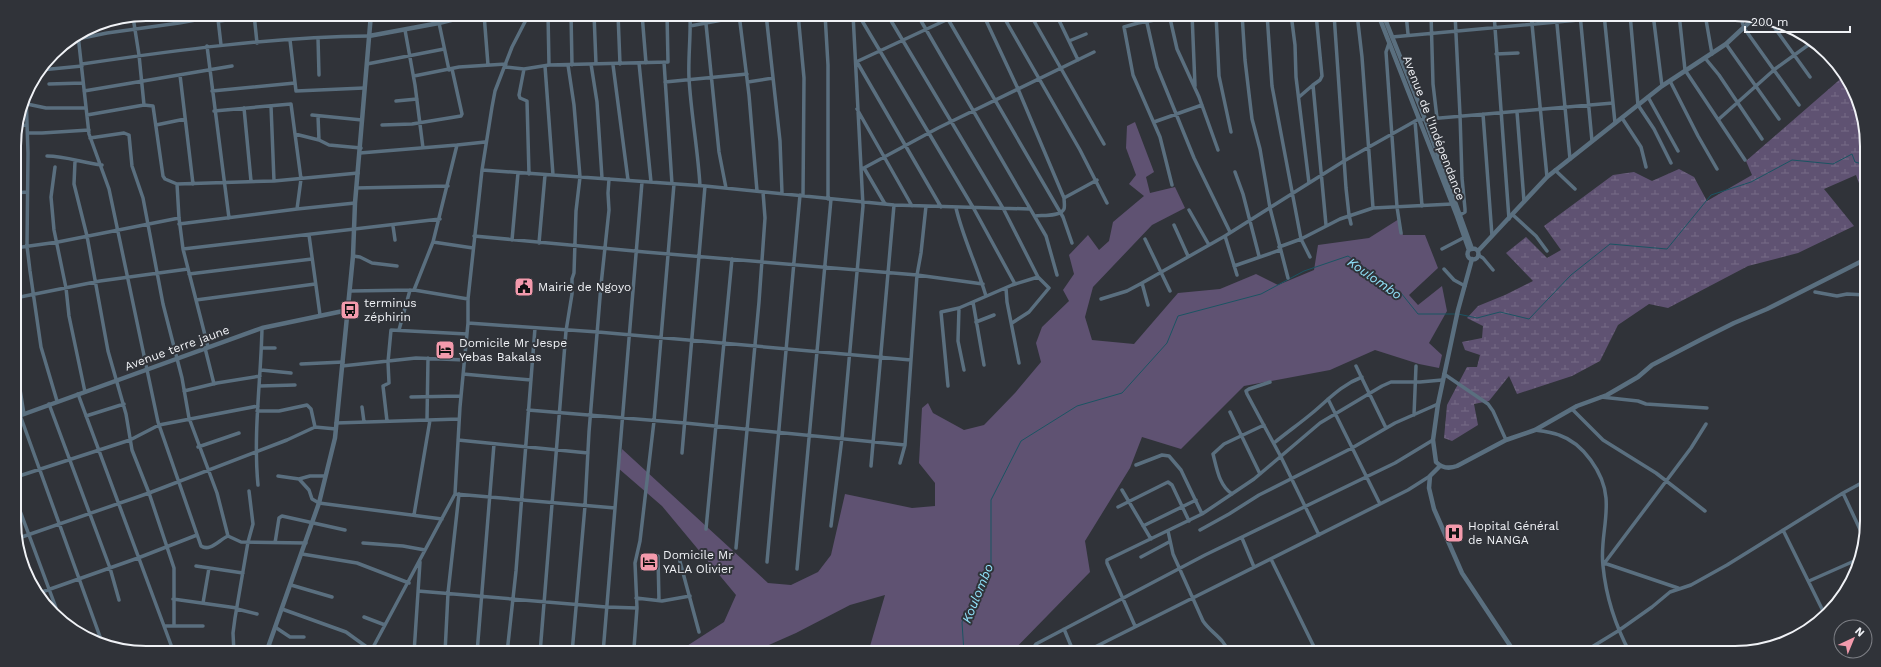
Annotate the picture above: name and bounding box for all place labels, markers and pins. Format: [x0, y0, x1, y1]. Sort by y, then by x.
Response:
public building icon: Mairie de Ngoyo [513, 276, 535, 298]
place label: Mairie de Ngoyo [538, 280, 631, 294]
place label: terminus zéphirin [364, 296, 417, 324]
bus stop icon: terminus zéphirin [339, 299, 361, 321]
place label: Domicile Mr Jespe Yebas Bakalas [459, 336, 567, 364]
hotel icon: Domicile Mr Jespe Yebas Bakalas [434, 339, 456, 361]
place label: Hopital Général de NANGA [1468, 519, 1559, 547]
hospital icon: Hopital Général de NANGA [1443, 522, 1465, 544]
place label: Domicile Mr YALA Olivier [663, 548, 733, 576]
hotel icon: Domicile Mr YALA Olivier [638, 551, 660, 573]

